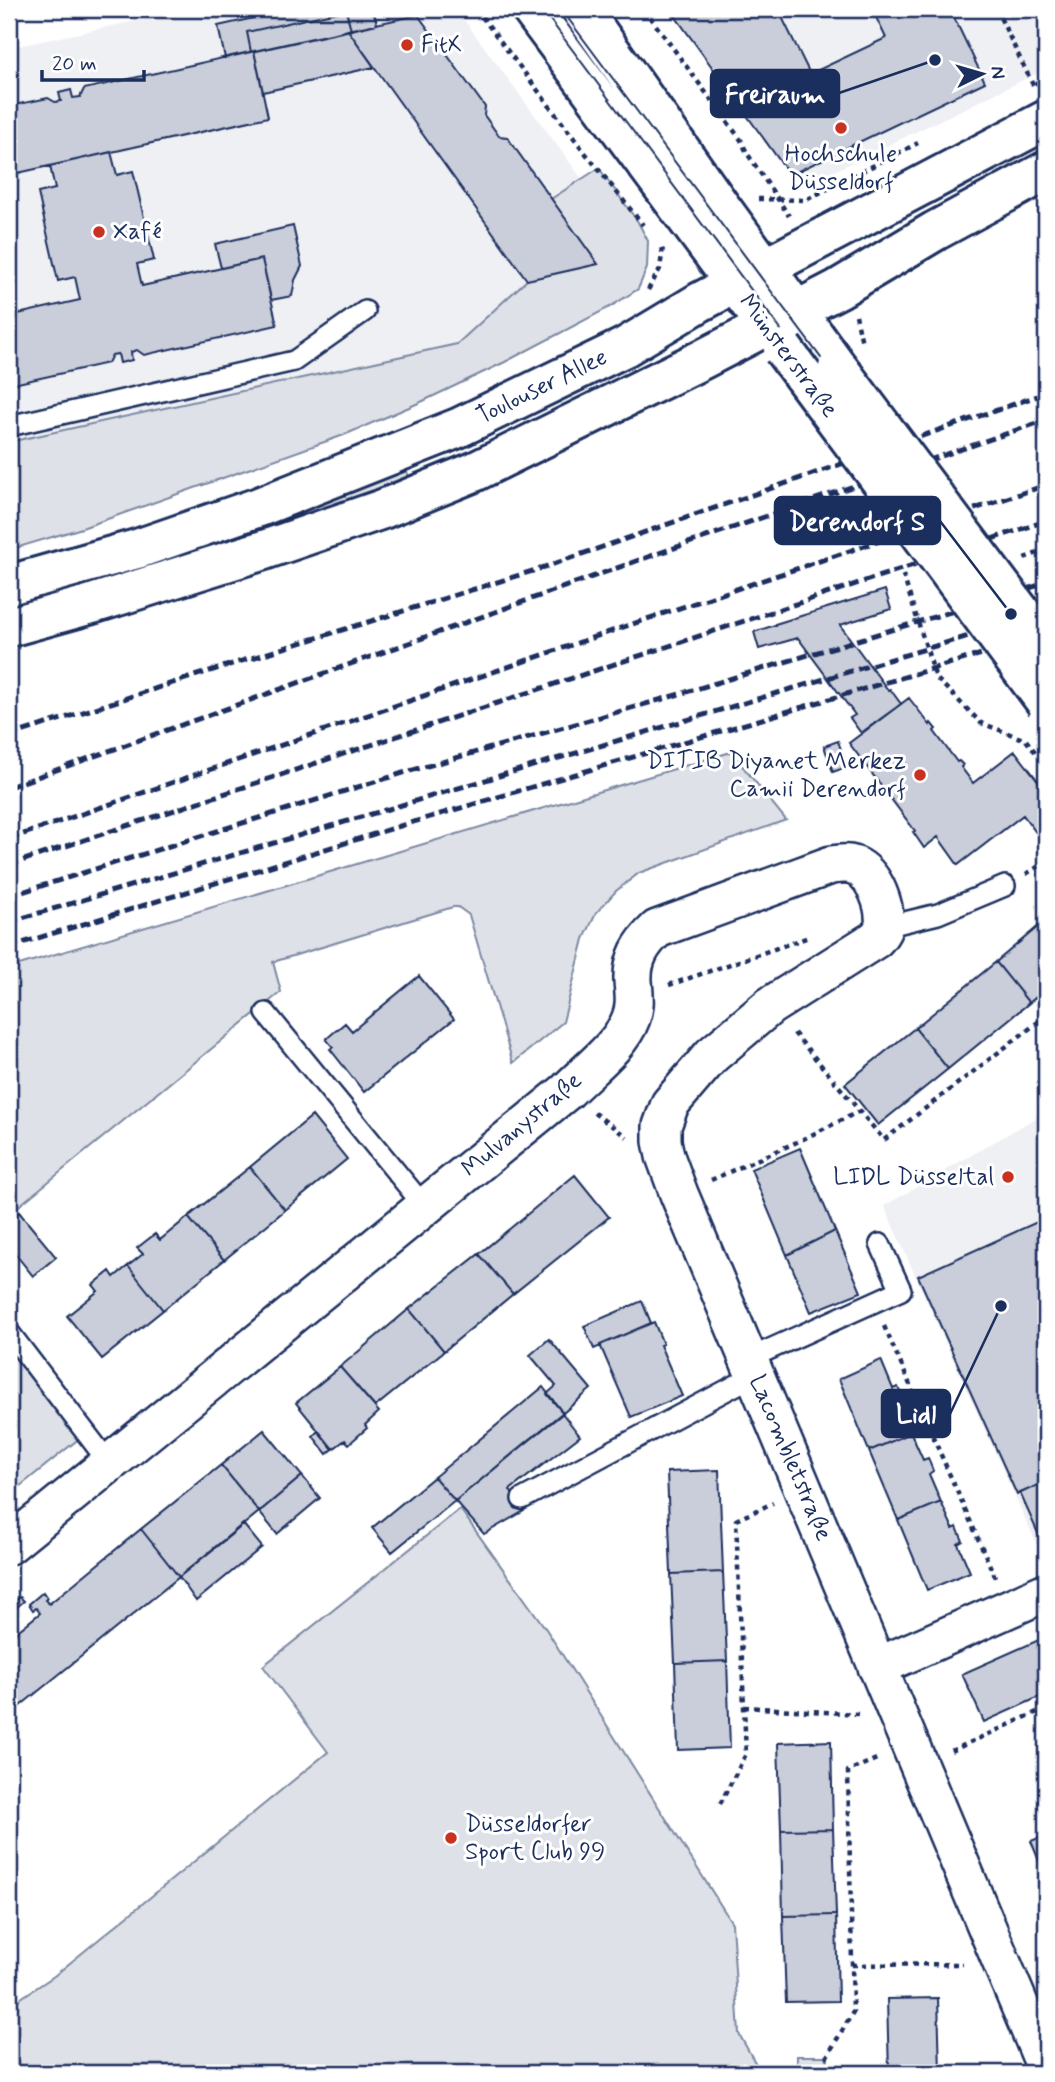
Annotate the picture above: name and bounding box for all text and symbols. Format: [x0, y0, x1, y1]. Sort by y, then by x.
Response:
place label: FitX [421, 30, 462, 61]
marker: FitX [399, 37, 415, 53]
scale bar [42, 38, 144, 82]
north arrow [946, 38, 1016, 108]
text: 20 m [52, 50, 97, 78]
text: N [984, 65, 1010, 80]
callout: Freiraum [711, 70, 839, 117]
text: Freiraum [725, 79, 825, 113]
marker: Hochschule Düsseldorf [833, 120, 849, 136]
place label: Hochschule Düsseldorf [785, 139, 897, 198]
place label: Xafé [113, 217, 162, 248]
marker: Xafé [91, 224, 107, 240]
street label: Münsterstraße [731, 288, 845, 424]
street label: Toulouser Allee [471, 342, 613, 432]
callout: Derendorf S [775, 497, 940, 544]
text: Derendorf S [789, 506, 925, 540]
place label: DITIB Diyanet Merkez Camii Derendorf [646, 746, 906, 805]
marker: DITIB Diyanet Merkez Camii Derendorf [912, 767, 928, 783]
street label: Mulvanystraße [455, 1066, 589, 1184]
place label: LIDL Düsseltal [833, 1162, 994, 1193]
marker: LIDL Düsseltal [1000, 1169, 1016, 1185]
street label: Lacombletstraße [741, 1370, 839, 1546]
callout: Lidl [882, 1390, 950, 1437]
text: Lidl [896, 1399, 936, 1433]
place label: Düsseldorfer Sport Club 99 [465, 1809, 605, 1868]
marker: Düsseldorfer Sport Club 99 [443, 1830, 459, 1846]

